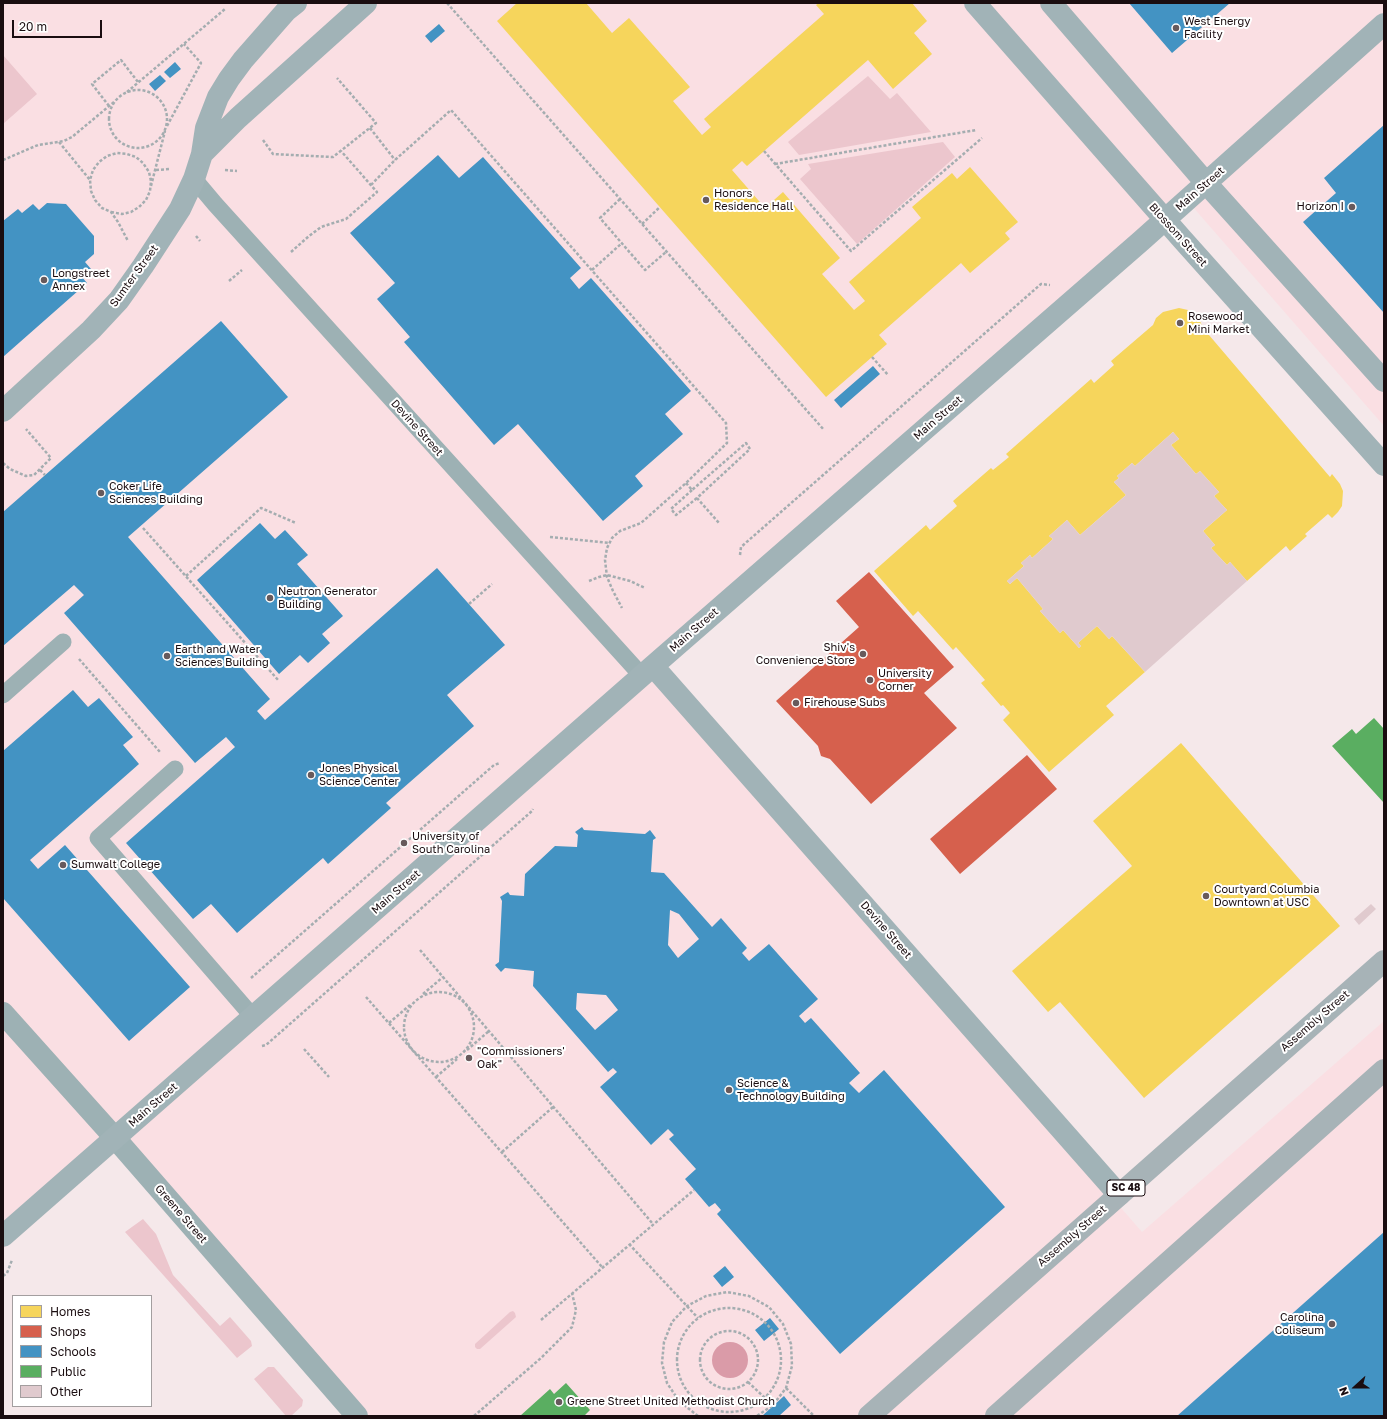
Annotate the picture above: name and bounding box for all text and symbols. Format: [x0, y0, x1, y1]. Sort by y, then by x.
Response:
scale bar [14, 12, 104, 38]
place label: West Energy Facility [1184, 15, 1250, 41]
text: 20 m [19, 19, 47, 34]
marker: West Energy Facility [1171, 23, 1181, 33]
street label: Main Street [1173, 164, 1227, 214]
place label: Honors Residence Hall [714, 187, 793, 213]
marker: Honors Residence Hall [701, 195, 711, 205]
place label: Horizon I [1297, 200, 1344, 214]
street label: Blossom Street [1146, 201, 1210, 269]
marker: Horizon I [1347, 202, 1357, 212]
street label: Sumter Street [107, 242, 161, 310]
place label: Longstreet Annex [52, 267, 110, 293]
marker: Longstreet Annex [39, 275, 49, 285]
place label: Rosewood Mini Market [1188, 310, 1250, 336]
marker: Rosewood Mini Market [1175, 318, 1185, 328]
street label: Main Street [911, 393, 965, 443]
street label: Devine Street [388, 397, 446, 459]
place label: Coker Life Sciences Building [109, 480, 203, 506]
marker: Coker Life Sciences Building [96, 488, 106, 498]
place label: Neutron Generator Building [278, 585, 377, 611]
marker: Neutron Generator Building [265, 593, 275, 603]
street label: Main Street [667, 605, 721, 655]
place label: Shiv's Convenience Store [756, 641, 855, 667]
place label: Earth and Water Sciences Building [175, 643, 269, 669]
marker: Shiv's Convenience Store [858, 649, 868, 659]
marker: Earth and Water Sciences Building [162, 651, 172, 661]
place label: University Corner [878, 667, 932, 693]
marker: University Corner [865, 675, 875, 685]
place label: Firehouse Subs [804, 696, 885, 710]
marker: Firehouse Subs [791, 698, 801, 708]
place label: Jones Physical Science Center [319, 762, 399, 788]
marker: Jones Physical Science Center [306, 770, 316, 780]
place label: University of South Carolina [412, 830, 490, 856]
marker: University of South Carolina [399, 838, 409, 848]
place label: Sumwalt College [71, 858, 160, 872]
marker: Sumwalt College [58, 860, 68, 870]
street label: Main Street [369, 867, 423, 917]
place label: Courtyard Columbia Downtown at USC [1214, 883, 1320, 909]
marker: Courtyard Columbia Downtown at USC [1201, 891, 1211, 901]
street label: Devine Street [858, 899, 914, 961]
street label: Assembly Street [1278, 988, 1352, 1054]
place label: "Commissioners' Oak" [477, 1045, 565, 1071]
marker: "Commissioners' Oak" [464, 1053, 474, 1063]
place label: Science & Technology Building [737, 1077, 845, 1103]
street label: Main Street [126, 1080, 180, 1130]
marker: Science & Technology Building [724, 1085, 734, 1095]
road number: SC 48 [1107, 1180, 1145, 1196]
street label: Greene Street [152, 1182, 210, 1246]
street label: Assembly Street [1035, 1203, 1109, 1269]
legend [12, 1295, 152, 1407]
text: Homes [50, 1304, 90, 1319]
place label: Carolina Coliseum [1275, 1311, 1324, 1337]
marker: Carolina Coliseum [1327, 1319, 1337, 1329]
text: Shops [50, 1324, 86, 1339]
text: Schools [50, 1344, 96, 1359]
text: Public [50, 1364, 86, 1379]
north arrow [1335, 1367, 1375, 1407]
text: Other [50, 1384, 83, 1399]
text: N [1336, 1385, 1351, 1398]
place label: Greene Street United Methodist Church [567, 1395, 775, 1409]
marker: Greene Street United Methodist Church [554, 1397, 564, 1407]

